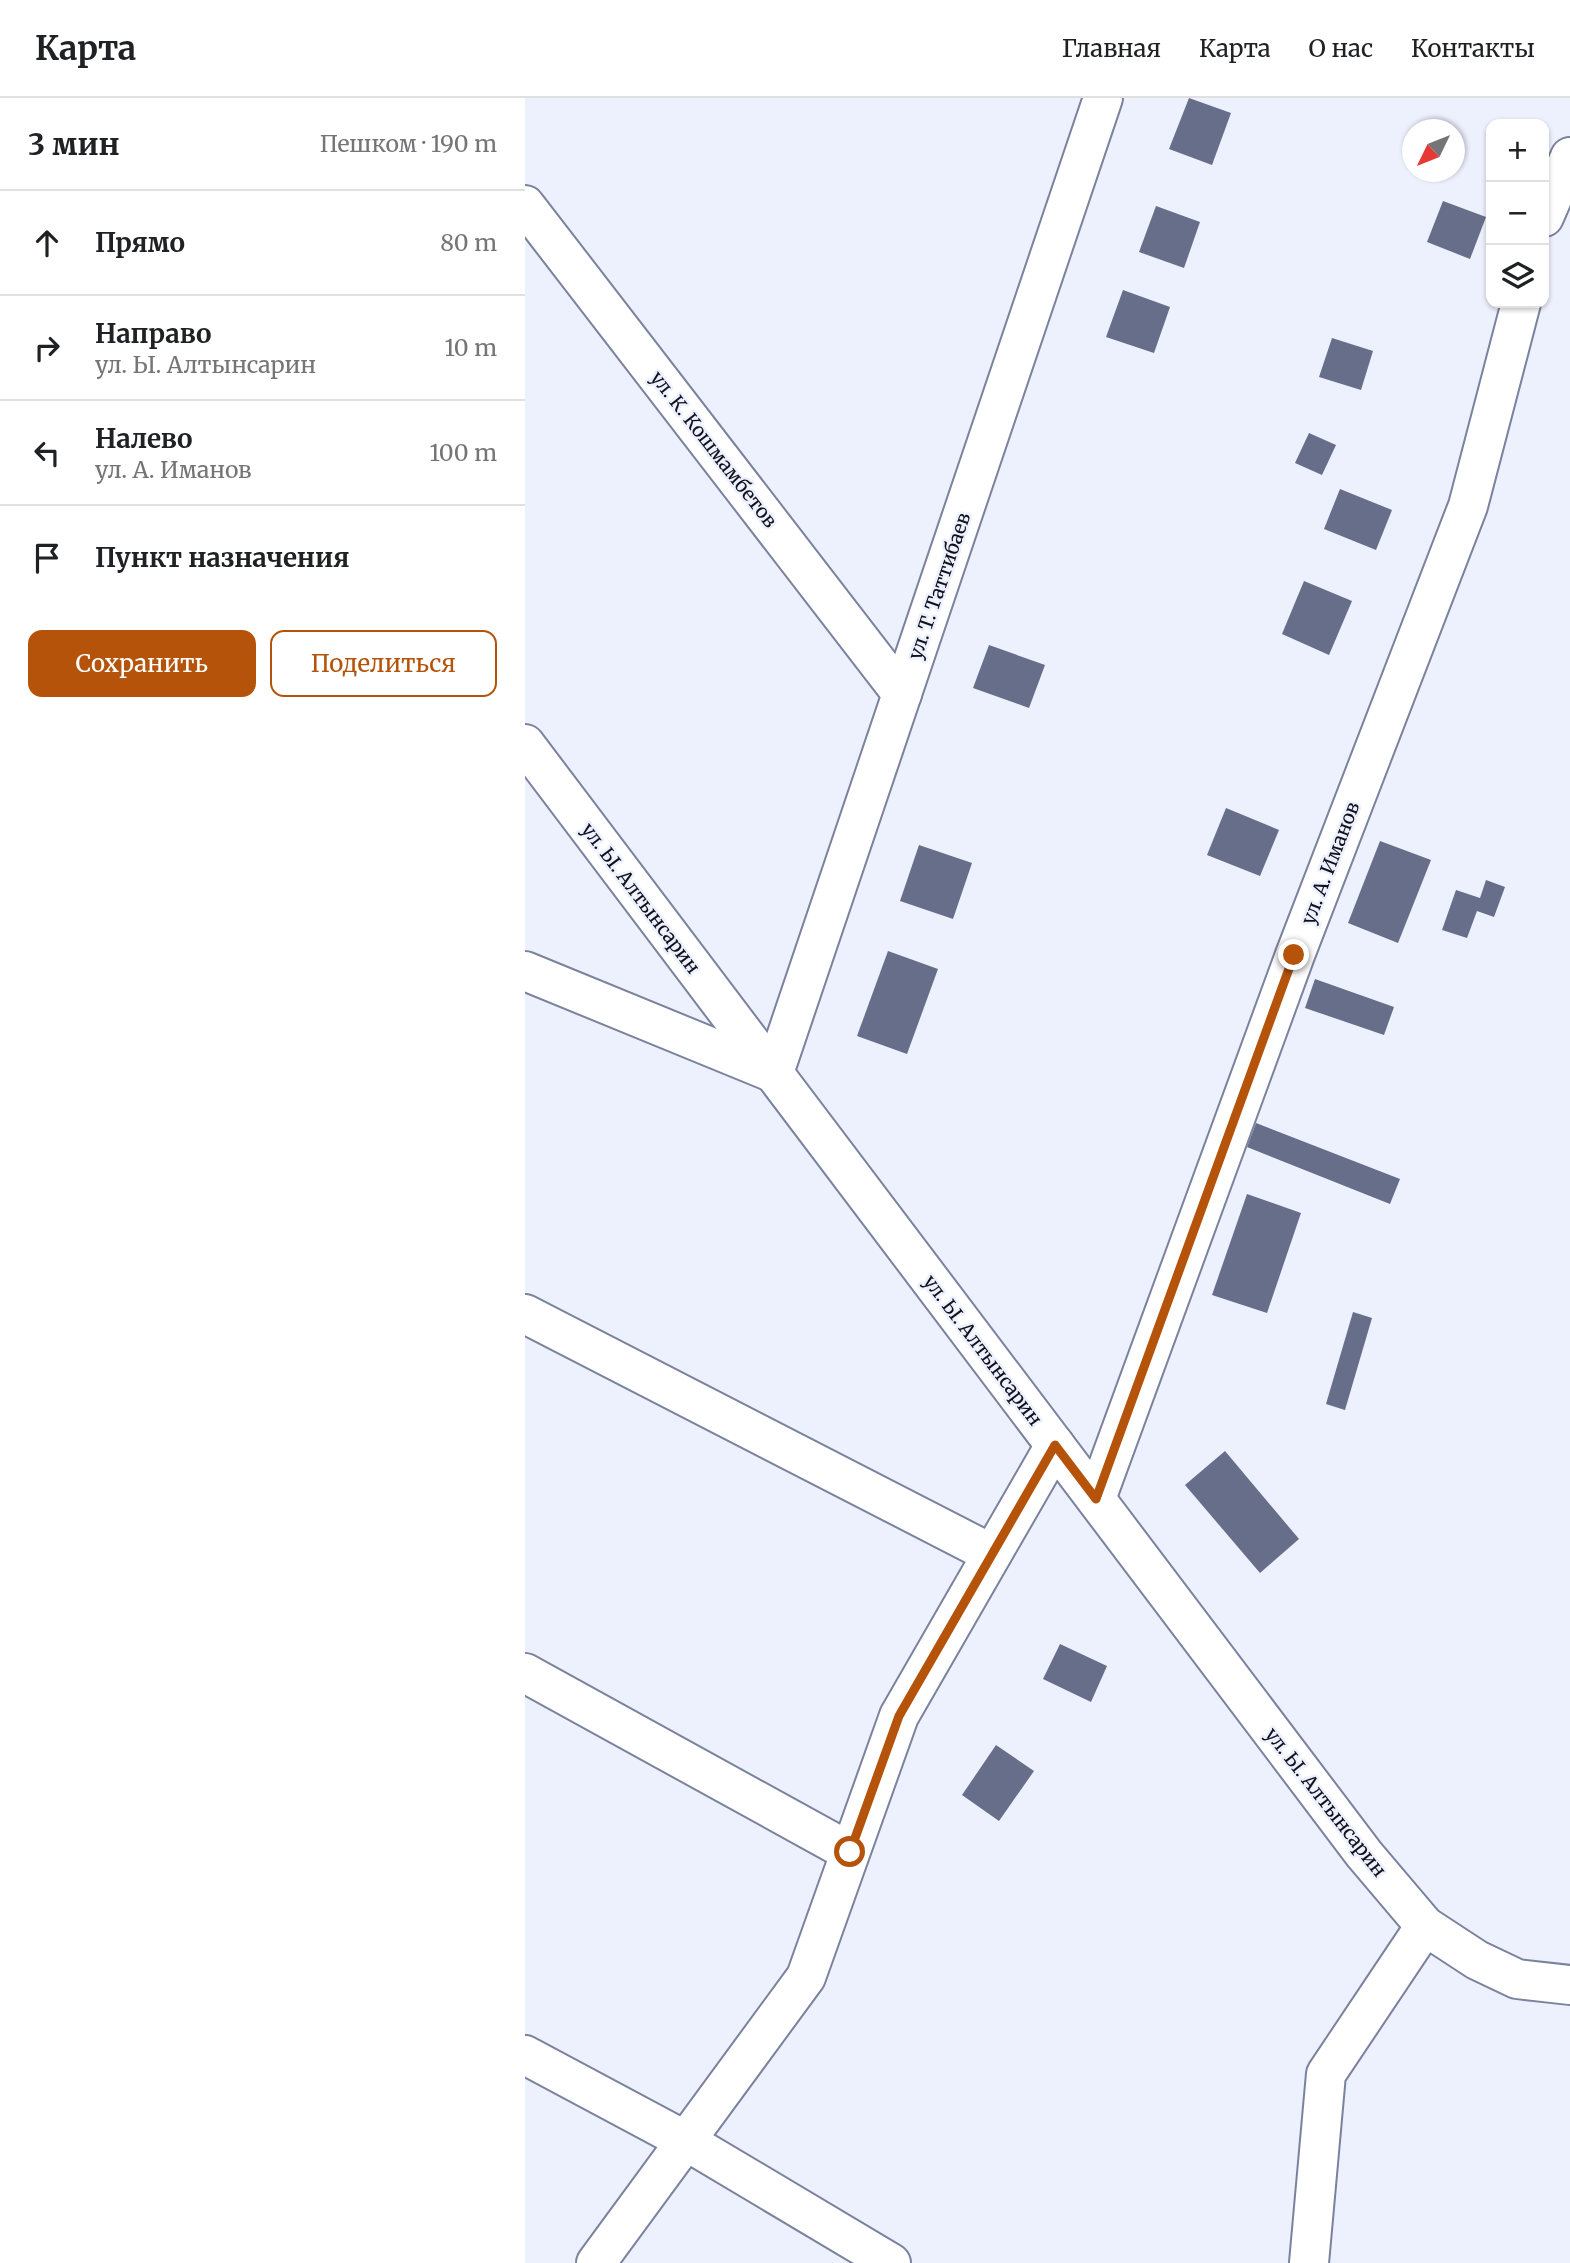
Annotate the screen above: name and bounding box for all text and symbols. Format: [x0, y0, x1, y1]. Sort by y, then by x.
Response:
text: Карта [35, 28, 136, 69]
text: Главная [1062, 33, 1161, 64]
text: Карта [1199, 33, 1271, 64]
text: О нас [1309, 33, 1373, 64]
text: Контакты [1411, 33, 1535, 64]
north arrow [1402, 119, 1465, 182]
map controls [1486, 119, 1549, 308]
button: + [1486, 119, 1549, 182]
text: 3 мин [28, 125, 120, 163]
text: Пешком · 190 m [320, 129, 497, 158]
button: − [1486, 182, 1549, 245]
icon: ahead [28, 224, 66, 262]
text: Прямо [95, 226, 185, 259]
text: 80 m [440, 228, 497, 257]
button: layers [1486, 245, 1549, 308]
text: Направо [95, 317, 212, 350]
icon: right [28, 329, 66, 367]
text: 10 m [444, 333, 497, 362]
text: ул. Ы. Алтынсарин [95, 350, 316, 379]
street label: ул. К. Кошмамбетов [645, 366, 783, 532]
text: Налево [95, 422, 193, 455]
icon: left [28, 434, 66, 472]
text: 100 m [429, 438, 497, 467]
text: ул. А. Иманов [95, 455, 252, 484]
street label: ул. Т. Таттибаев [903, 509, 975, 663]
icon: arrive [28, 539, 66, 577]
text: Пункт назначения [95, 541, 349, 574]
button: Сохранить [28, 630, 256, 697]
button: Поделиться [270, 630, 497, 697]
street label: ул. А. Иманов [1296, 798, 1364, 928]
street label: ул. Ы. Алтынсарин [576, 818, 706, 978]
route end [1278, 939, 1309, 970]
street label: ул. Ы. Алтынсарин [918, 1270, 1048, 1430]
street label: ул. Ы. Алтынсарин [1260, 1723, 1392, 1881]
route start [834, 1836, 865, 1867]

